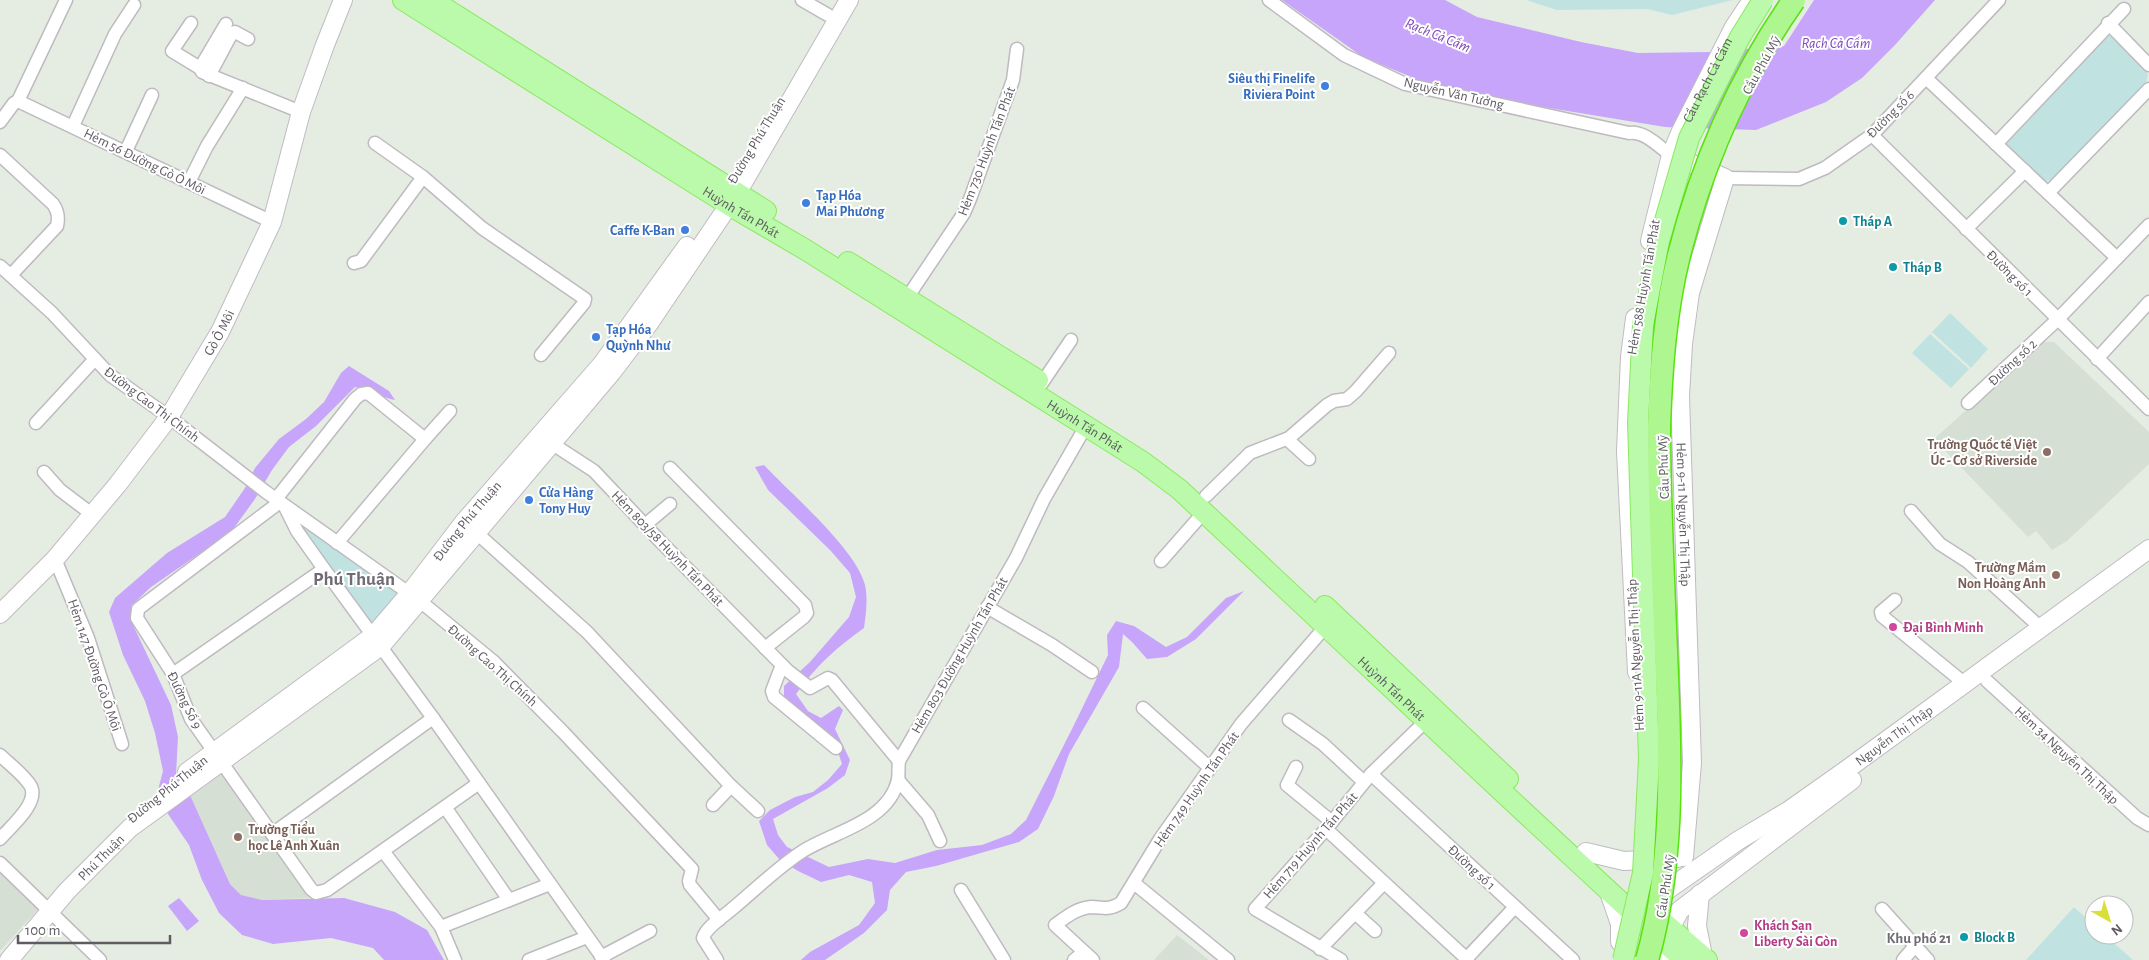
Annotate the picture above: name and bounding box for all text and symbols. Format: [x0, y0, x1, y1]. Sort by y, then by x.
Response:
water label: Rạch Cả Cấm [1403, 16, 1473, 55]
street label: Cầu Phú Mỹ [1739, 33, 1784, 97]
street label: Cầu Rạch Cả Cấm [1681, 36, 1735, 125]
water label: Rạch Cả Cấm [1802, 36, 1870, 51]
place label: Siêu thị Finelife Riviera Point [1228, 72, 1315, 102]
street label: Nguyễn Văn Tưởng [1402, 74, 1506, 112]
marker: Siêu thị Finelife Riviera Point [1319, 80, 1331, 92]
street label: Hẻm 730 Huỳnh Tấn Phát [955, 84, 1018, 218]
street label: Đường số 6 [1863, 87, 1917, 141]
street label: Đường Phú Thuận [725, 95, 788, 186]
street label: Hẻm 56 Đường Gò Ô Môi [81, 125, 209, 197]
street label: Huỳnh Tấn Phát [700, 184, 782, 241]
place label: Tạp Hóa Mai Phương [816, 189, 885, 219]
marker: Tạp Hóa Mai Phương [800, 197, 812, 209]
marker: Tháp A [1837, 215, 1849, 227]
place label: Tháp A [1853, 215, 1893, 229]
street label: Hẻm 588 Huỳnh Tấn Phát [1624, 218, 1663, 356]
place label: Caffe K-Ban [610, 224, 675, 238]
marker: Caffe K-Ban [679, 224, 691, 236]
street label: Đường số 1 [1983, 247, 2036, 300]
marker: Tháp B [1887, 261, 1899, 273]
place label: Tháp B [1903, 261, 1942, 275]
street label: Gò Ô Môi [202, 308, 237, 358]
place label: Tạp Hóa Quỳnh Như [606, 323, 671, 353]
marker: Tạp Hóa Quỳnh Như [590, 331, 602, 343]
street label: Đường số 2 [1985, 336, 2040, 389]
street label: Đường Cao Thị Chính [101, 365, 202, 445]
street label: Huỳnh Tấn Phát [1044, 397, 1125, 456]
street label: Cầu Phú Mỹ [1655, 435, 1672, 499]
place label: Trường Quốc tế Việt Úc - Cơ sở Riverside [1927, 437, 2037, 468]
street label: Hẻm 9-11 Nguyễn Thị Thập [1674, 442, 1692, 587]
marker: Trường Quốc tế Việt Úc - Cơ sở Riverside [2041, 446, 2053, 458]
street label: Đường Phú Thuận [431, 479, 504, 564]
place label: Cửa Hàng Tony Huy [539, 486, 594, 516]
street label: Hẻm 803/58 Huỳnh Tấn Phát [609, 488, 727, 610]
marker: Cửa Hàng Tony Huy [523, 494, 535, 506]
place label: Trường Mầm Non Hoàng Anh [1957, 560, 2046, 591]
marker: Trường Mầm Non Hoàng Anh [2050, 569, 2062, 581]
district label: Phú Thuận [313, 570, 395, 589]
street label: Hẻm 803 Đường Huỳnh Tấn Phát [908, 574, 1011, 736]
street label: Hẻm 9-11A Nguyễn Thị Thập [1623, 579, 1647, 731]
street label: Hẻm 147 Đường Gò Ô Môi [65, 597, 125, 733]
marker: Đại Bình Minh [1887, 621, 1899, 633]
place label: Đại Bình Minh [1903, 621, 1983, 635]
street label: Đường Cao Thị Chính [445, 622, 540, 709]
street label: Huỳnh Tấn Phát [1355, 654, 1428, 724]
street label: Đường Số 9 [164, 669, 205, 731]
street label: Nguyễn Thị Thập [1853, 703, 1936, 769]
street label: Hẻm 34 Nguyễn Thị Thập [2012, 703, 2122, 807]
street label: Hẻm 749 Huỳnh Tấn Phát [1151, 728, 1242, 850]
street label: Đường Phú Thuận [125, 753, 210, 826]
street label: Hẻm 719 Huỳnh Tấn Phát [1260, 789, 1361, 901]
place label: Trường Tiểu học Lê Anh Xuân [248, 821, 340, 853]
marker: Trường Tiểu học Lê Anh Xuân [232, 831, 244, 843]
street label: Phú Thuận [76, 832, 127, 884]
street label: Đường số 1 [1445, 842, 1498, 893]
street label: Cầu Phú Mỹ [1653, 853, 1678, 919]
north arrow [2084, 895, 2134, 945]
scale bar [18, 912, 170, 944]
place label: Khách Sạn Liberty Sài Gòn [1754, 919, 1837, 949]
text: N [2108, 921, 2125, 938]
text: 100 m [25, 923, 60, 938]
marker: Khách Sạn Liberty Sài Gòn [1738, 927, 1750, 939]
district label: Khu phố 21 [1887, 931, 1951, 946]
marker: Block B [1958, 931, 1970, 943]
place label: Block B [1974, 931, 2015, 945]

